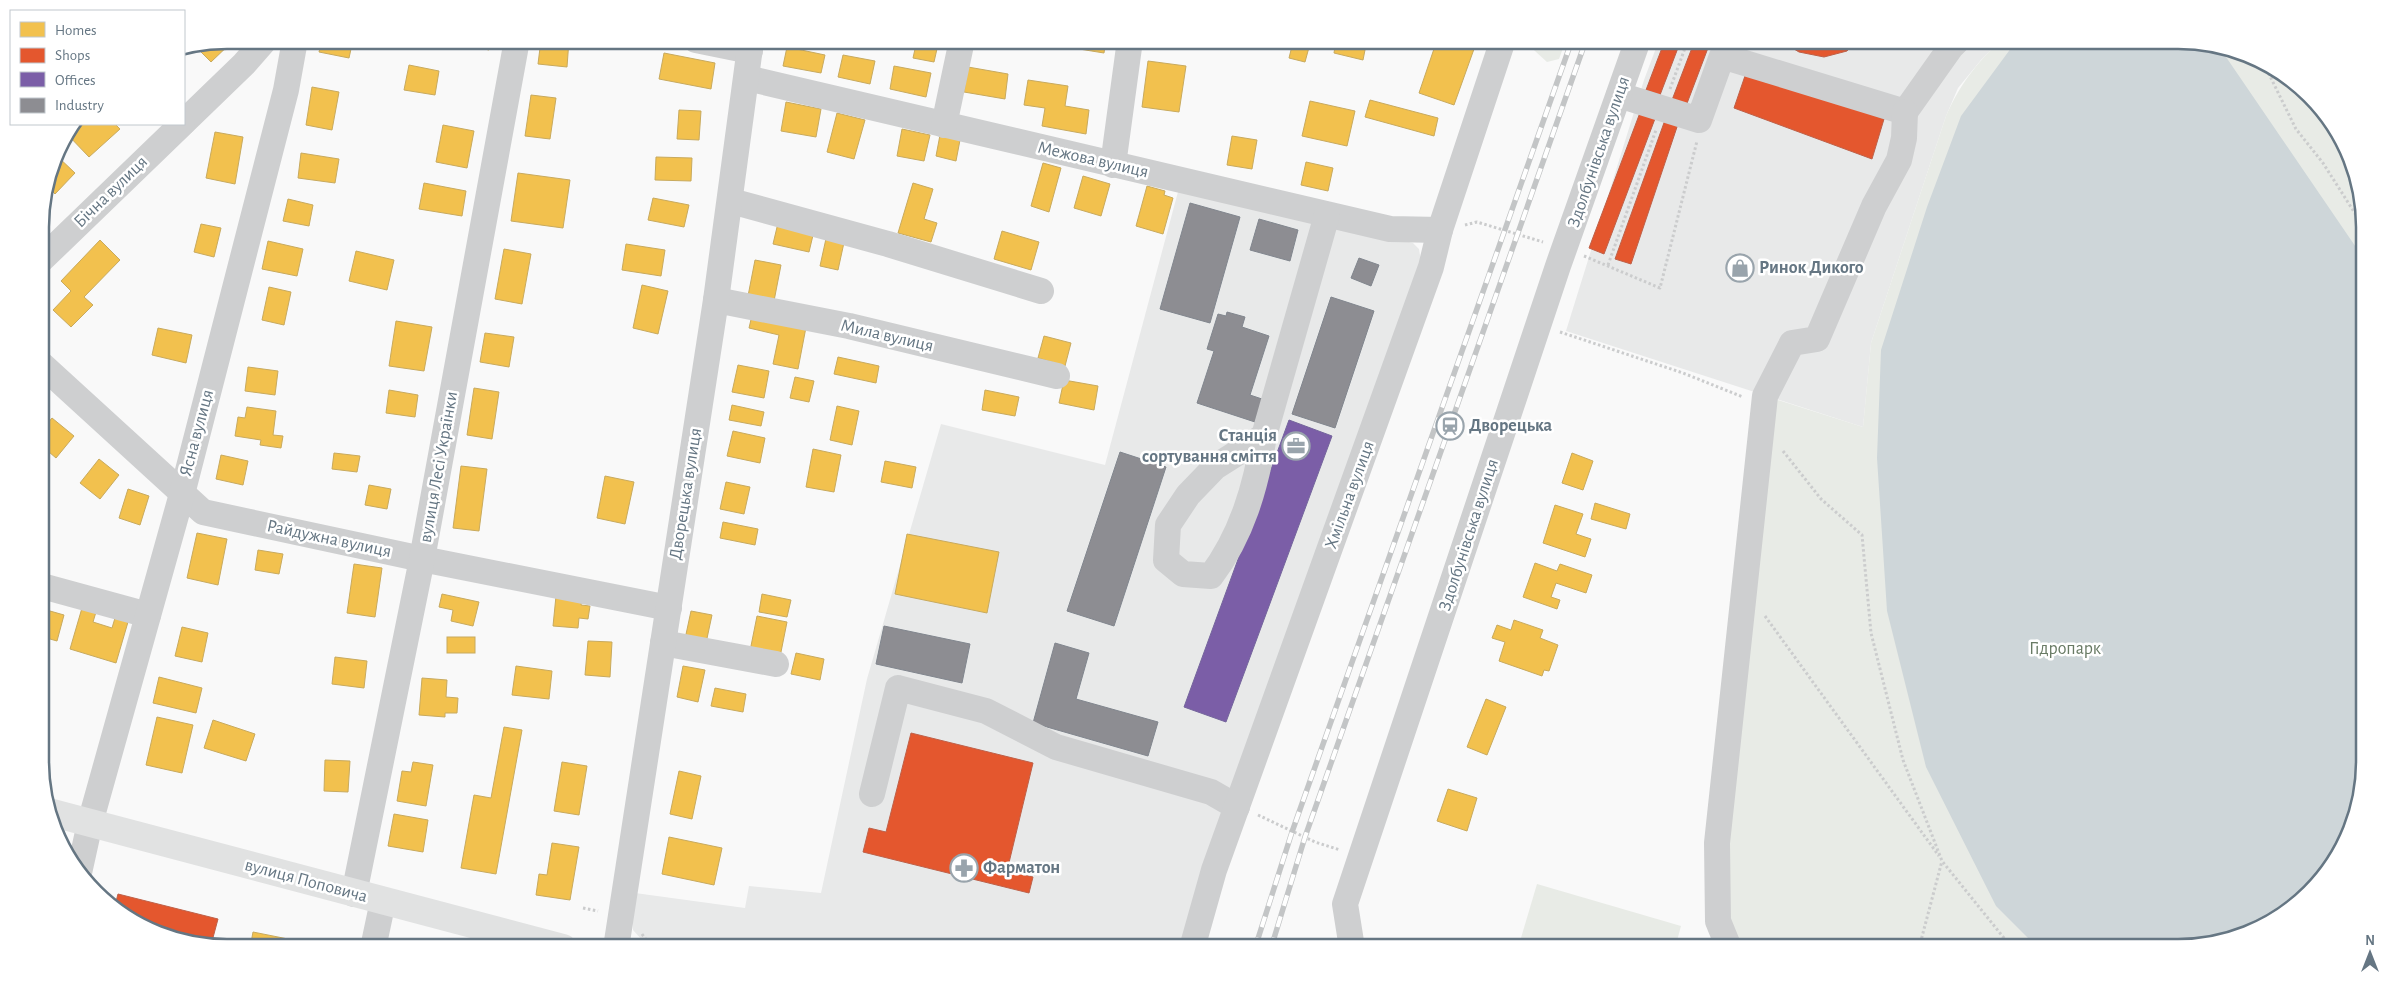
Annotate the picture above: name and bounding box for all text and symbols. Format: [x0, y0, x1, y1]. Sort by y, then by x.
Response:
legend [10, 10, 185, 125]
text: Homes [55, 23, 97, 38]
text: Shops [55, 48, 90, 63]
text: Offices [55, 73, 96, 88]
street label: Здолбунівська вулиця [1564, 74, 1633, 230]
text: Industry [55, 98, 104, 113]
street label: Межова вулиця [1036, 138, 1150, 182]
street label: Бічна вулиця [71, 153, 151, 231]
shop icon: Ринок Дикого [1725, 253, 1755, 283]
place label: Ринок Дикого [1759, 259, 1864, 277]
street label: Мила вулиця [839, 317, 935, 355]
street label: Ясна вулиця [177, 388, 217, 478]
street label: вулиця Лесі Українки [417, 390, 461, 544]
station icon: Дворецька [1435, 411, 1465, 441]
place label: Дворецька [1469, 417, 1553, 435]
street label: Дворецька вулиця [667, 427, 705, 561]
place label: Станція сортування сміття [1142, 427, 1277, 466]
office icon: Станція сортування сміття [1281, 431, 1311, 461]
street label: Хмільна вулиця [1322, 439, 1378, 551]
street label: Здолбунівська вулиця [1435, 457, 1502, 613]
street label: Райдужна вулиця [265, 517, 393, 561]
park label: Гідропарк [2029, 640, 2102, 658]
pharmacy icon: Фарматон [949, 853, 979, 883]
street label: вулиця Поповича [243, 856, 369, 906]
place label: Фарматон [983, 859, 1060, 877]
north arrow [2345, 928, 2395, 978]
text: N [2365, 934, 2375, 948]

